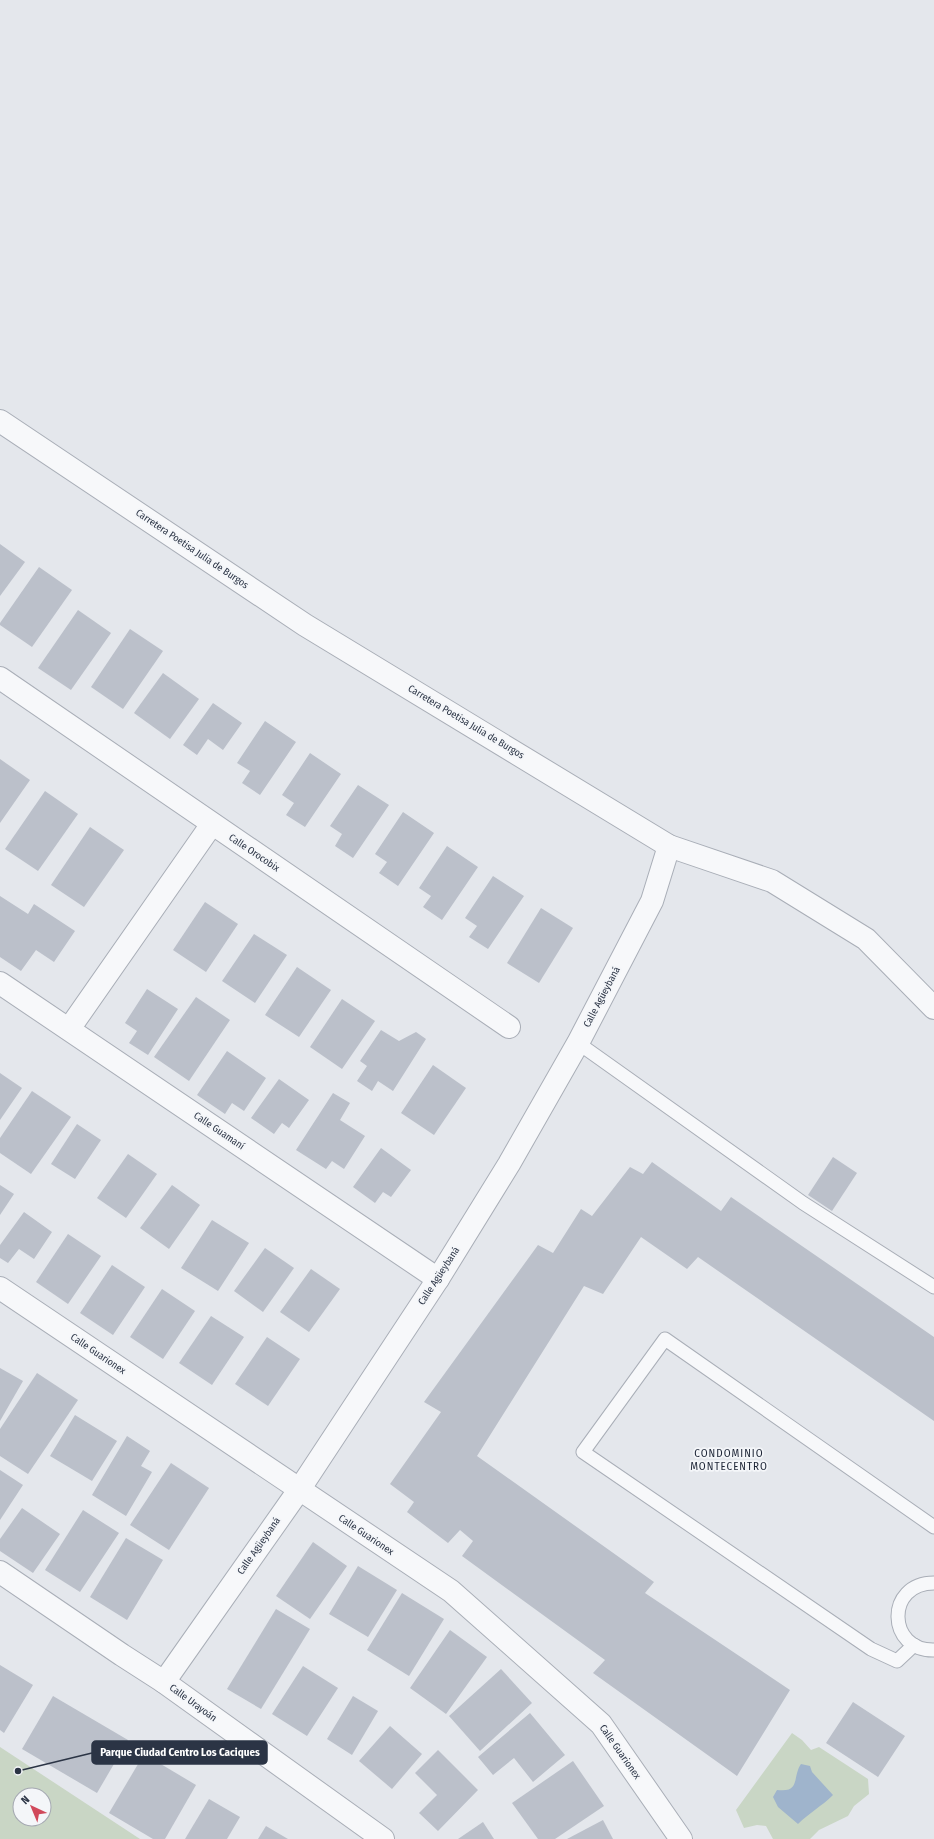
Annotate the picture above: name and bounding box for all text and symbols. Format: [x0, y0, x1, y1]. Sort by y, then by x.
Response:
street label: Carretera Poetisa Julia de Burgos [133, 507, 251, 591]
street label: Carretera Poetisa Julia de Burgos [406, 682, 526, 762]
street label: Calle Orocobix [226, 832, 282, 875]
street label: Calle Agüeybaná [581, 964, 623, 1029]
street label: Calle Guamaní [191, 1109, 248, 1153]
street label: Calle Agüeybaná [416, 1245, 462, 1307]
street label: Calle Guarionex [68, 1331, 128, 1377]
district label: CONDOMINIO MONTECENTRO [690, 1447, 768, 1473]
street label: Calle Guarionex [336, 1512, 396, 1558]
street label: Calle Agüeybaná [235, 1515, 283, 1577]
street label: Calle Urayoán [167, 1682, 219, 1724]
street label: Calle Guarionex [597, 1722, 644, 1782]
callout: Parque Ciudad Centro Los Caciques [92, 1741, 267, 1764]
text: Parque Ciudad Centro Los Caciques [100, 1746, 260, 1759]
north arrow [12, 1787, 52, 1827]
text: N [19, 1793, 32, 1807]

